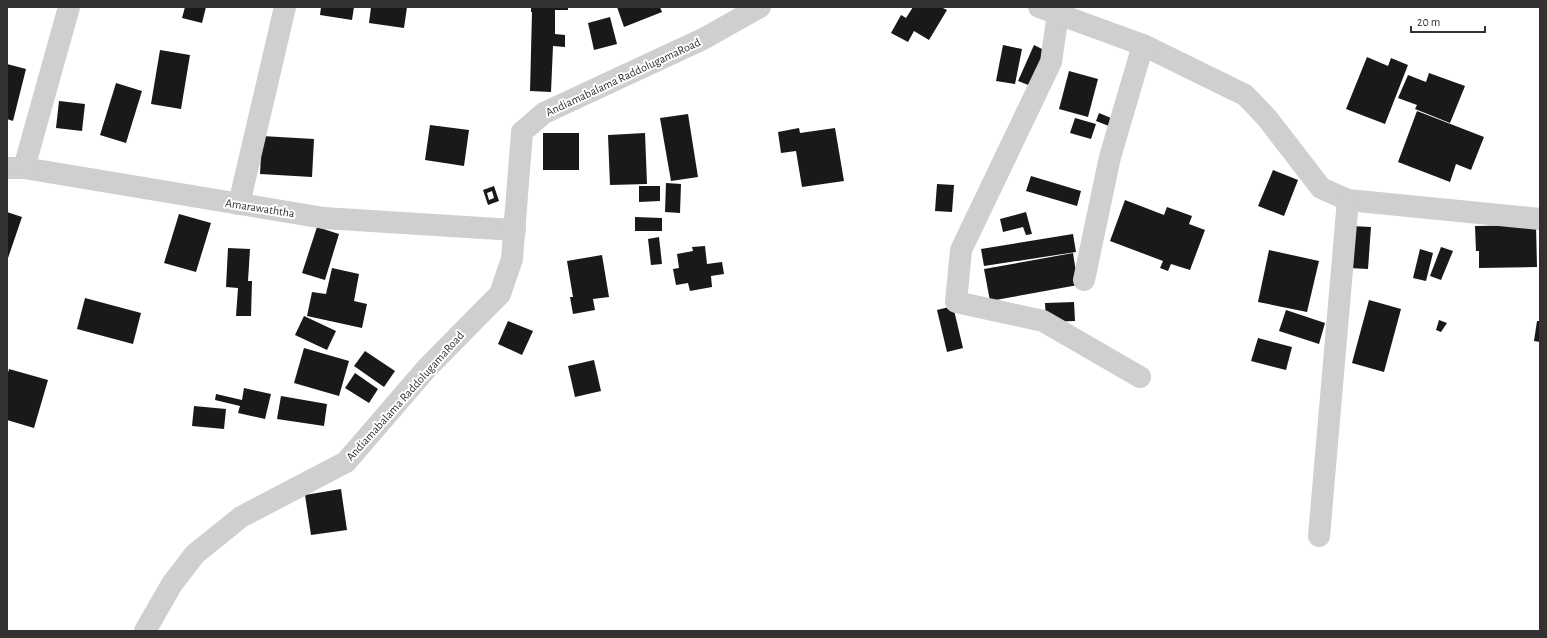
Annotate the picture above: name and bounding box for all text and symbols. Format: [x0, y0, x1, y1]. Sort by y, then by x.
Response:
scale bar [1411, 8, 1485, 34]
text: 20 m [1417, 16, 1440, 28]
street label: Andiamabalama RaddolugamaRoad [544, 36, 702, 118]
street label: Amarawaththa [224, 197, 296, 219]
street label: Andiamabalama RaddolugamaRoad [344, 329, 466, 463]

